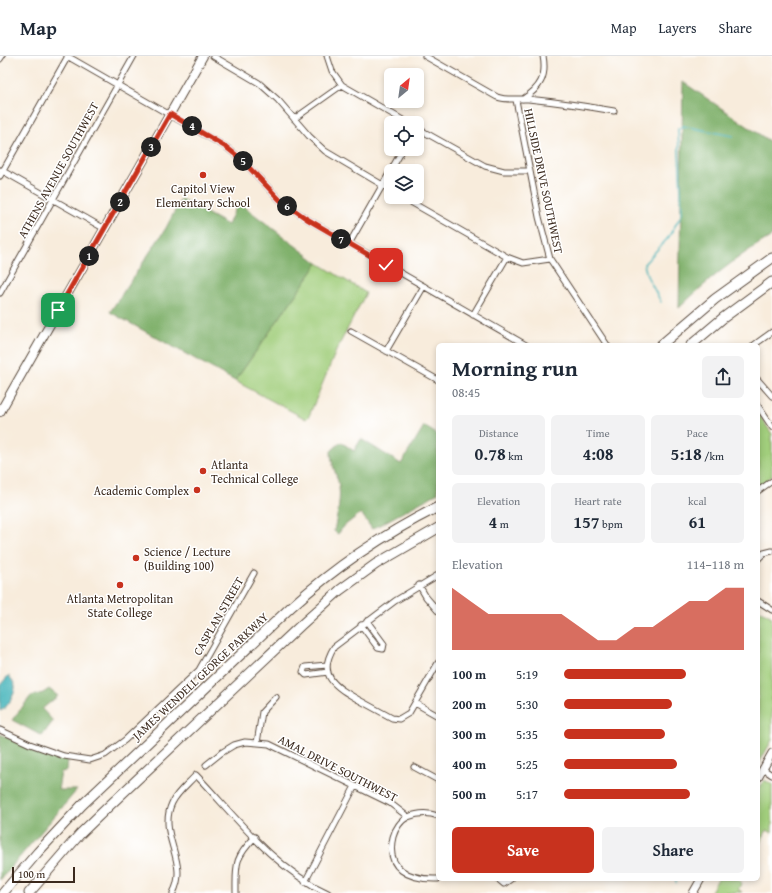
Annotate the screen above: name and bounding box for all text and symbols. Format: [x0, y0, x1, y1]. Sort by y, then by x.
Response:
text: Map [20, 14, 57, 42]
text: Map [611, 18, 637, 38]
text: Layers [659, 18, 697, 38]
text: Share [719, 18, 752, 38]
north arrow [384, 68, 424, 108]
map controls [384, 68, 424, 204]
street label: ATHENS AVENUE SOUTHWEST [13, 99, 103, 241]
street label: HILLSIDE DRIVE SOUTHWEST [520, 107, 568, 255]
pin: 4 [182, 116, 202, 136]
button: locate [384, 116, 424, 156]
text: 4 [189, 118, 195, 134]
pin: 3 [141, 137, 161, 157]
text: 3 [148, 139, 154, 155]
pin: 5 [233, 151, 253, 171]
text: 5 [240, 153, 246, 169]
button: layers [384, 164, 424, 204]
marker: Capitol View Elementary School [198, 170, 208, 180]
place label: Capitol View Elementary School [156, 180, 251, 211]
pin: 2 [110, 192, 130, 212]
text: 2 [117, 194, 123, 210]
pin: 6 [277, 196, 297, 216]
text: 6 [284, 198, 290, 214]
pin: 7 [331, 229, 351, 249]
text: 7 [338, 231, 344, 247]
pin: 1 [79, 246, 99, 266]
text: 1 [86, 248, 92, 264]
pin [369, 248, 403, 282]
icon: check [375, 254, 397, 276]
pin [41, 293, 75, 327]
icon: arrive [47, 299, 69, 321]
text: Morning run [452, 352, 578, 384]
button: share [702, 356, 744, 398]
text: 08:45 [452, 383, 480, 402]
text: Distance [479, 425, 518, 441]
text: Time [586, 425, 610, 441]
text: Pace [687, 425, 708, 441]
text: 0.78 [475, 441, 506, 466]
text: 4:08 [582, 441, 614, 466]
text: 5:18 [671, 441, 702, 466]
text: km [506, 448, 523, 464]
text: /km [702, 448, 724, 464]
place label: Atlanta Technical College [211, 456, 299, 487]
marker: Atlanta Technical College [198, 466, 208, 476]
place label: Academic Complex [94, 482, 190, 499]
marker: Academic Complex [192, 485, 202, 495]
text: Elevation [477, 493, 520, 509]
text: Heart rate [574, 493, 622, 509]
text: kcal [688, 493, 707, 509]
text: 4 [489, 509, 497, 534]
text: 157 [573, 509, 600, 534]
text: 61 [689, 509, 706, 534]
text: m [497, 516, 509, 532]
text: bpm [600, 516, 623, 532]
place label: Science / Lecture (Building 100) [144, 543, 231, 574]
marker: Science / Lecture (Building 100) [131, 553, 141, 563]
text: Elevation [452, 555, 503, 574]
text: 114–118 m [687, 555, 744, 574]
street label: CASPLAN STREET [189, 574, 247, 658]
marker: Atlanta Metropolitan State College [115, 580, 125, 590]
place label: Atlanta Metropolitan State College [67, 590, 173, 621]
street label: JAMES WENDELL GEORGE PARKWAY [127, 608, 272, 745]
text: 100 m [452, 665, 486, 684]
text: 5:19 [516, 665, 538, 684]
text: 200 m [452, 695, 486, 714]
text: 5:30 [516, 695, 538, 714]
text: 300 m [452, 725, 486, 744]
text: 5:35 [516, 725, 538, 744]
street label: AMAL DRIVE SOUTHWEST [275, 730, 401, 806]
text: 400 m [452, 755, 486, 774]
text: 5:25 [516, 755, 538, 774]
text: 500 m [452, 785, 486, 804]
text: 5:17 [516, 785, 538, 804]
button: Save [452, 827, 594, 873]
button: Share [602, 827, 744, 873]
scale bar [12, 865, 75, 884]
text: 100 m [18, 866, 45, 882]

